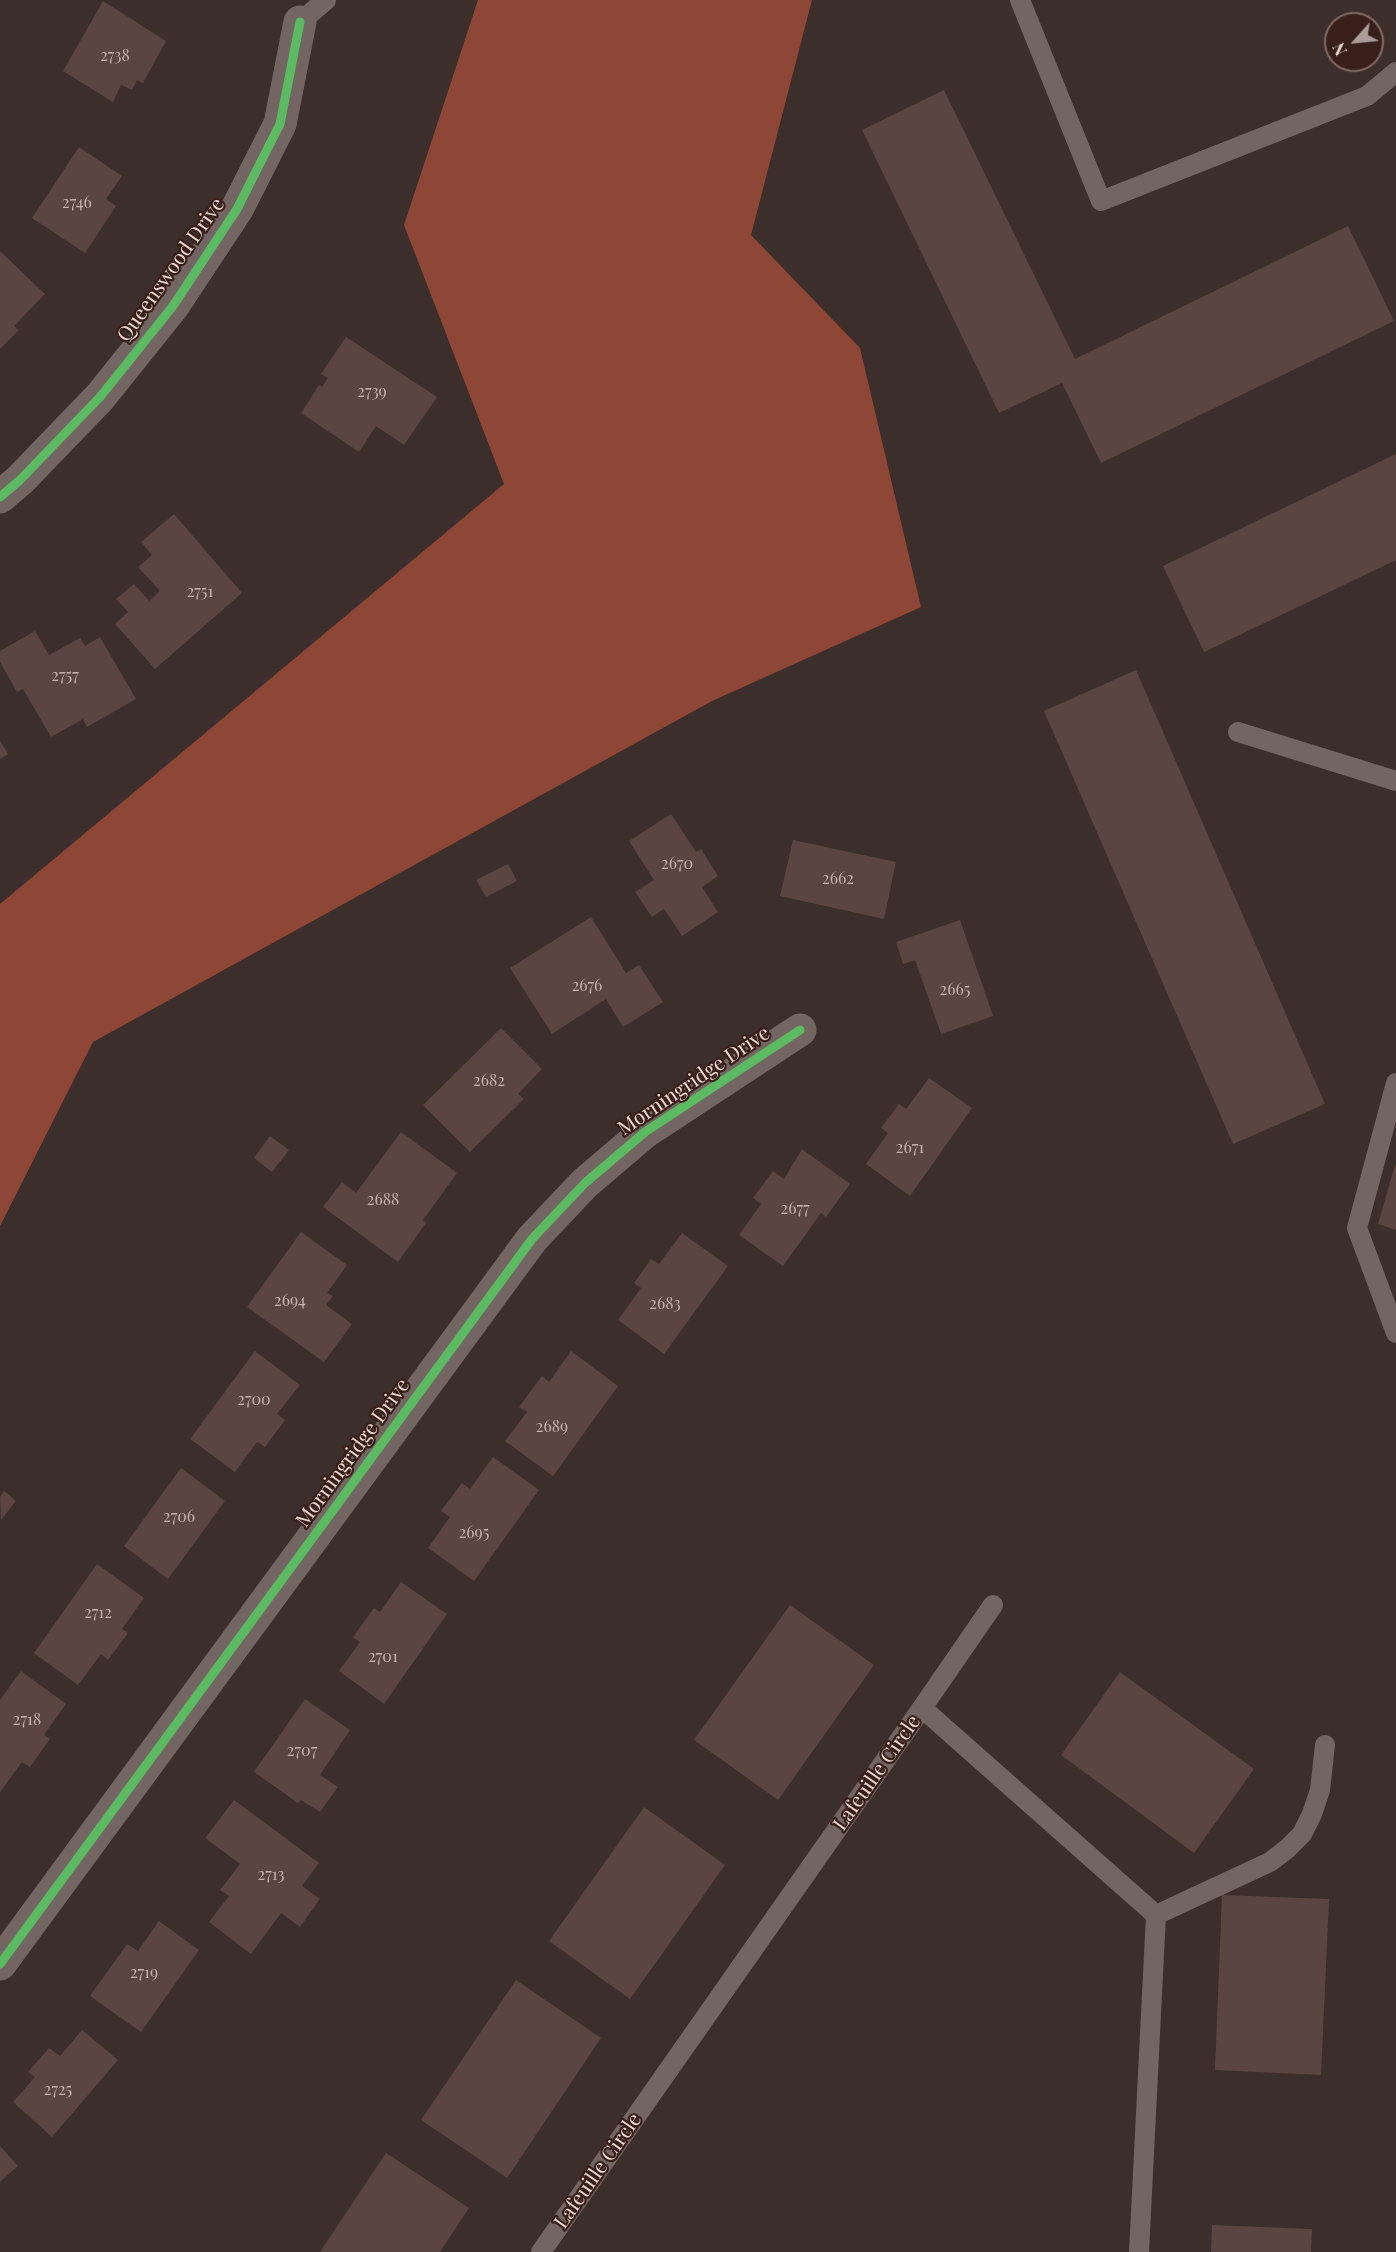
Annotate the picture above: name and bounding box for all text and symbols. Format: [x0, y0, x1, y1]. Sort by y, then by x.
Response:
north arrow [1324, 12, 1384, 72]
text: N [1327, 40, 1351, 59]
house number: 2738 [100, 46, 130, 66]
house number: 2746 [62, 193, 92, 213]
street label: Queenswood Drive [112, 193, 230, 347]
house number: 2739 [357, 382, 387, 402]
house number: 2751 [187, 582, 213, 602]
house number: 2757 [51, 666, 79, 686]
house number: 2670 [661, 854, 693, 874]
house number: 2662 [822, 869, 854, 889]
house number: 2676 [572, 976, 602, 996]
house number: 2665 [940, 980, 970, 1000]
street label: Morningridge Drive [614, 1021, 774, 1141]
house number: 2682 [473, 1071, 505, 1091]
house number: 2671 [896, 1138, 924, 1158]
house number: 2688 [367, 1190, 399, 1210]
house number: 2677 [781, 1199, 809, 1219]
house number: 2694 [274, 1291, 306, 1311]
house number: 2683 [649, 1294, 681, 1314]
street label: Morningridge Drive [291, 1374, 415, 1532]
house number: 2700 [237, 1390, 271, 1410]
house number: 2689 [536, 1417, 568, 1437]
house number: 2706 [163, 1507, 195, 1527]
house number: 2695 [459, 1523, 489, 1543]
house number: 2712 [84, 1603, 112, 1623]
house number: 2701 [368, 1647, 398, 1667]
house number: 2718 [13, 1710, 41, 1730]
street label: Lafeuille Circle [828, 1711, 926, 1835]
house number: 2707 [287, 1741, 317, 1761]
house number: 2713 [257, 1865, 285, 1885]
house number: 2719 [130, 1963, 158, 1983]
house number: 2725 [44, 2080, 72, 2100]
street label: Lafeuille Circle [549, 2109, 647, 2233]

